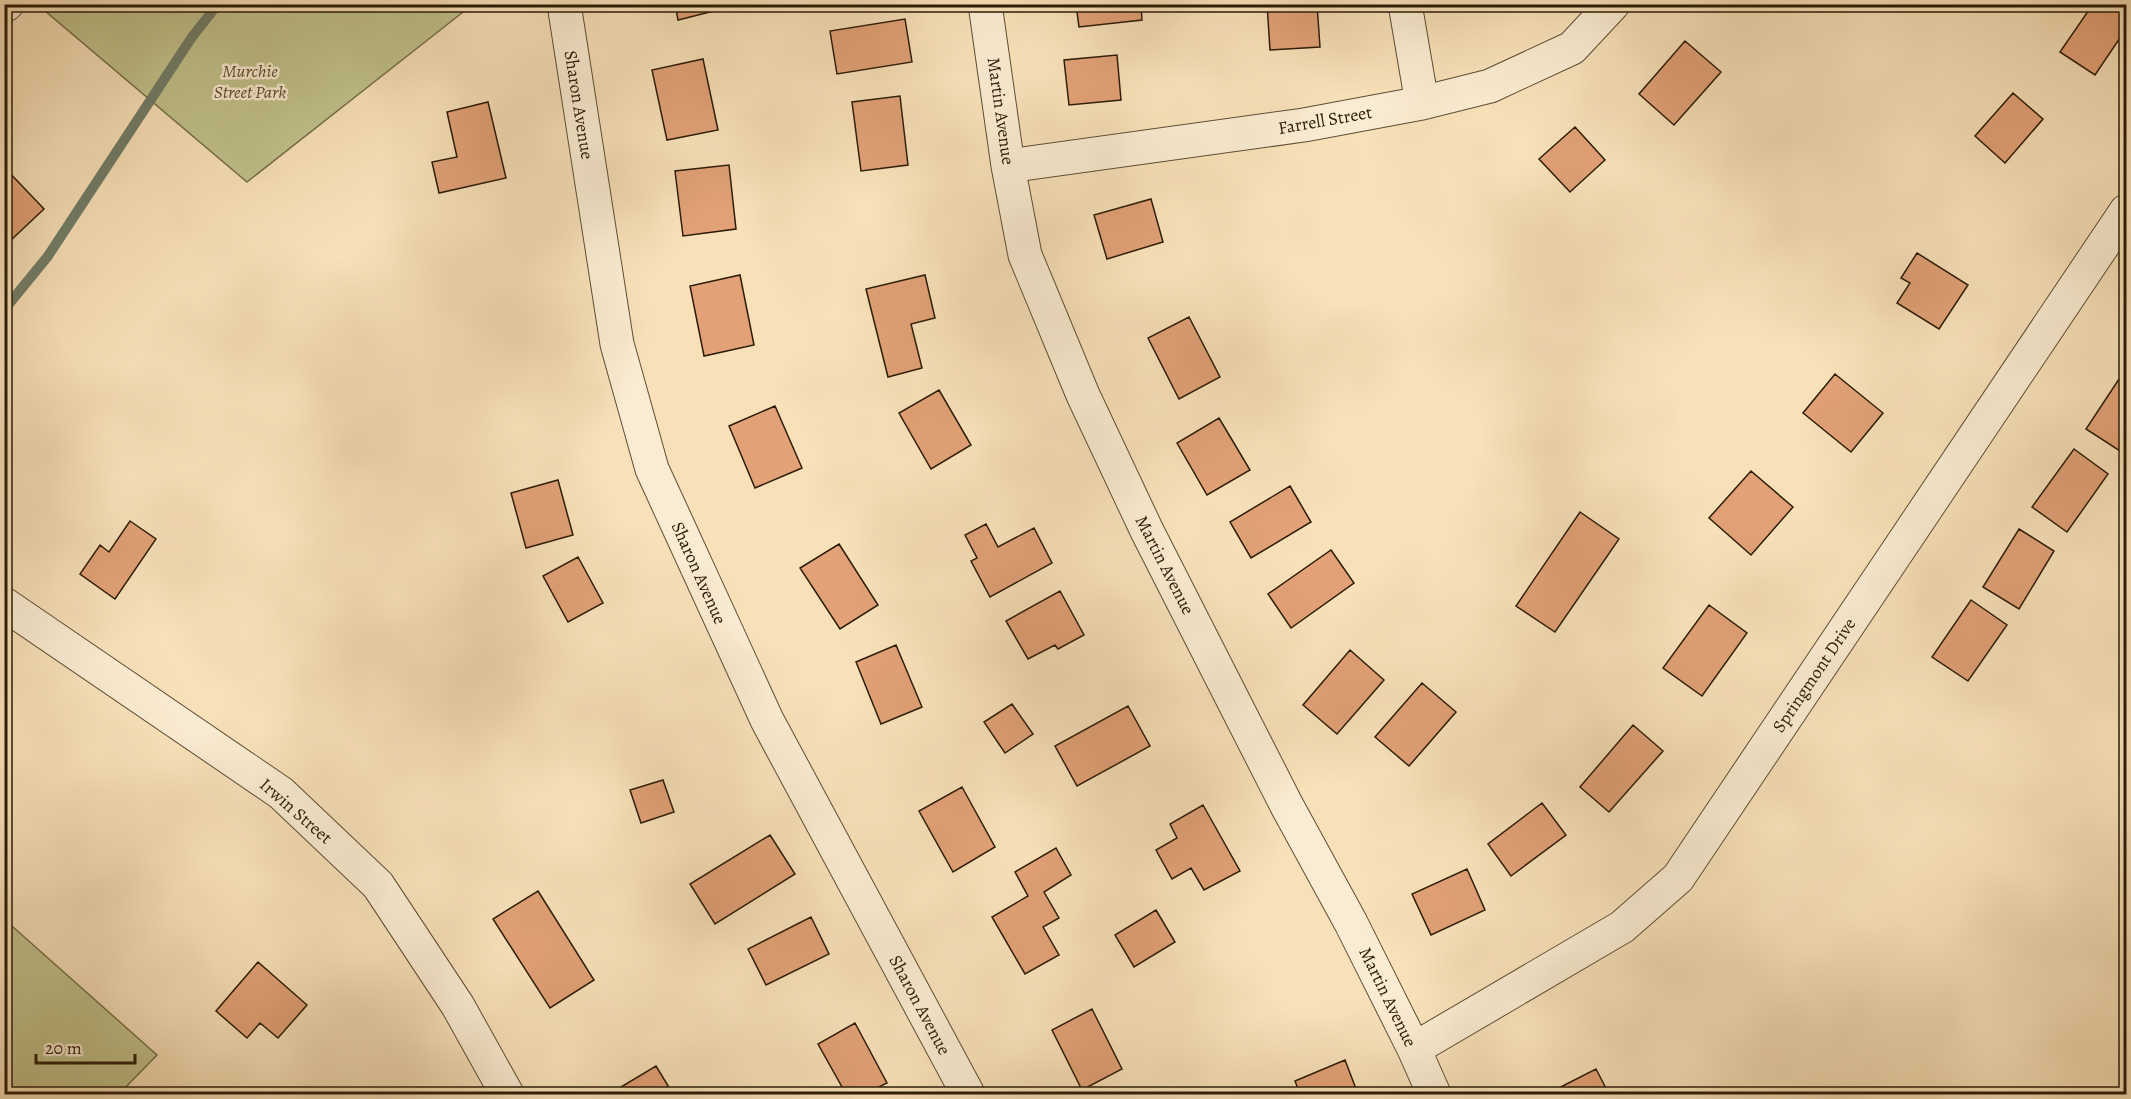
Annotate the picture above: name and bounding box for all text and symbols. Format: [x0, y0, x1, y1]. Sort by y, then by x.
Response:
street label: Sharon Avenue [559, 49, 599, 161]
street label: Martin Avenue [982, 56, 1020, 166]
park label: Murchie Street Park [214, 59, 286, 104]
street label: Farrell Street [1276, 100, 1374, 140]
street label: Martin Avenue [1130, 511, 1200, 619]
street label: Sharon Avenue [666, 518, 732, 628]
street label: Springmont Drive [1767, 613, 1861, 737]
street label: Irwin Street [255, 773, 337, 849]
street label: Martin Avenue [1353, 943, 1423, 1051]
street label: Sharon Avenue [884, 951, 956, 1059]
scale bar [36, 1027, 135, 1065]
text: 20 m [45, 1036, 82, 1060]

